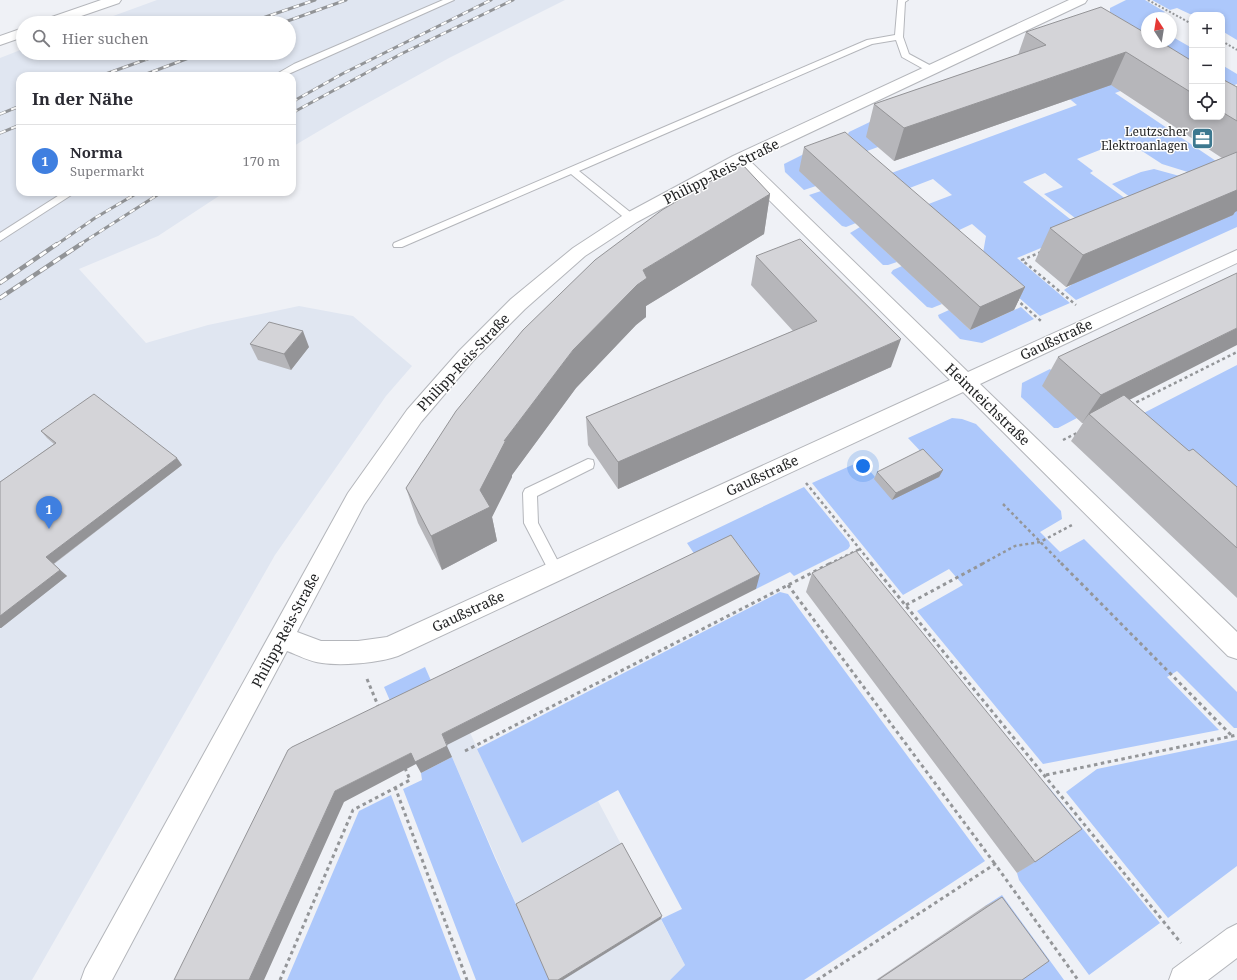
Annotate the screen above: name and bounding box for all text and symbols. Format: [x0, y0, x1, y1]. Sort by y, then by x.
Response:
north arrow [1141, 12, 1177, 48]
map controls [1189, 12, 1225, 120]
button: + [1189, 12, 1225, 48]
search box [16, 16, 296, 60]
icon: search [30, 27, 52, 49]
text: Hier suchen [62, 28, 149, 48]
button: − [1189, 48, 1225, 84]
button: locate [1189, 84, 1225, 120]
text: In der Nähe [32, 87, 133, 110]
place label: Leutzscher Elektroanlagen [1101, 123, 1188, 154]
office icon: Leutzscher Elektroanlagen [1190, 125, 1216, 151]
street label: Philipp-Reis-Straße [660, 134, 782, 208]
text: Norma [70, 142, 123, 162]
text: 1 [41, 152, 49, 170]
text: 170 m [243, 152, 280, 170]
text: Supermarkt [70, 162, 144, 180]
street label: Philipp-Reis-Straße [413, 309, 513, 415]
street label: Gaußstraße [1017, 314, 1095, 364]
street label: Heimteichstraße [941, 359, 1035, 449]
street label: Gaußstraße [723, 450, 801, 500]
your location [853, 456, 873, 476]
pin: 1 [36, 496, 62, 529]
street label: Philipp-Reis-Straße [247, 569, 323, 691]
street label: Gaußstraße [429, 586, 507, 636]

